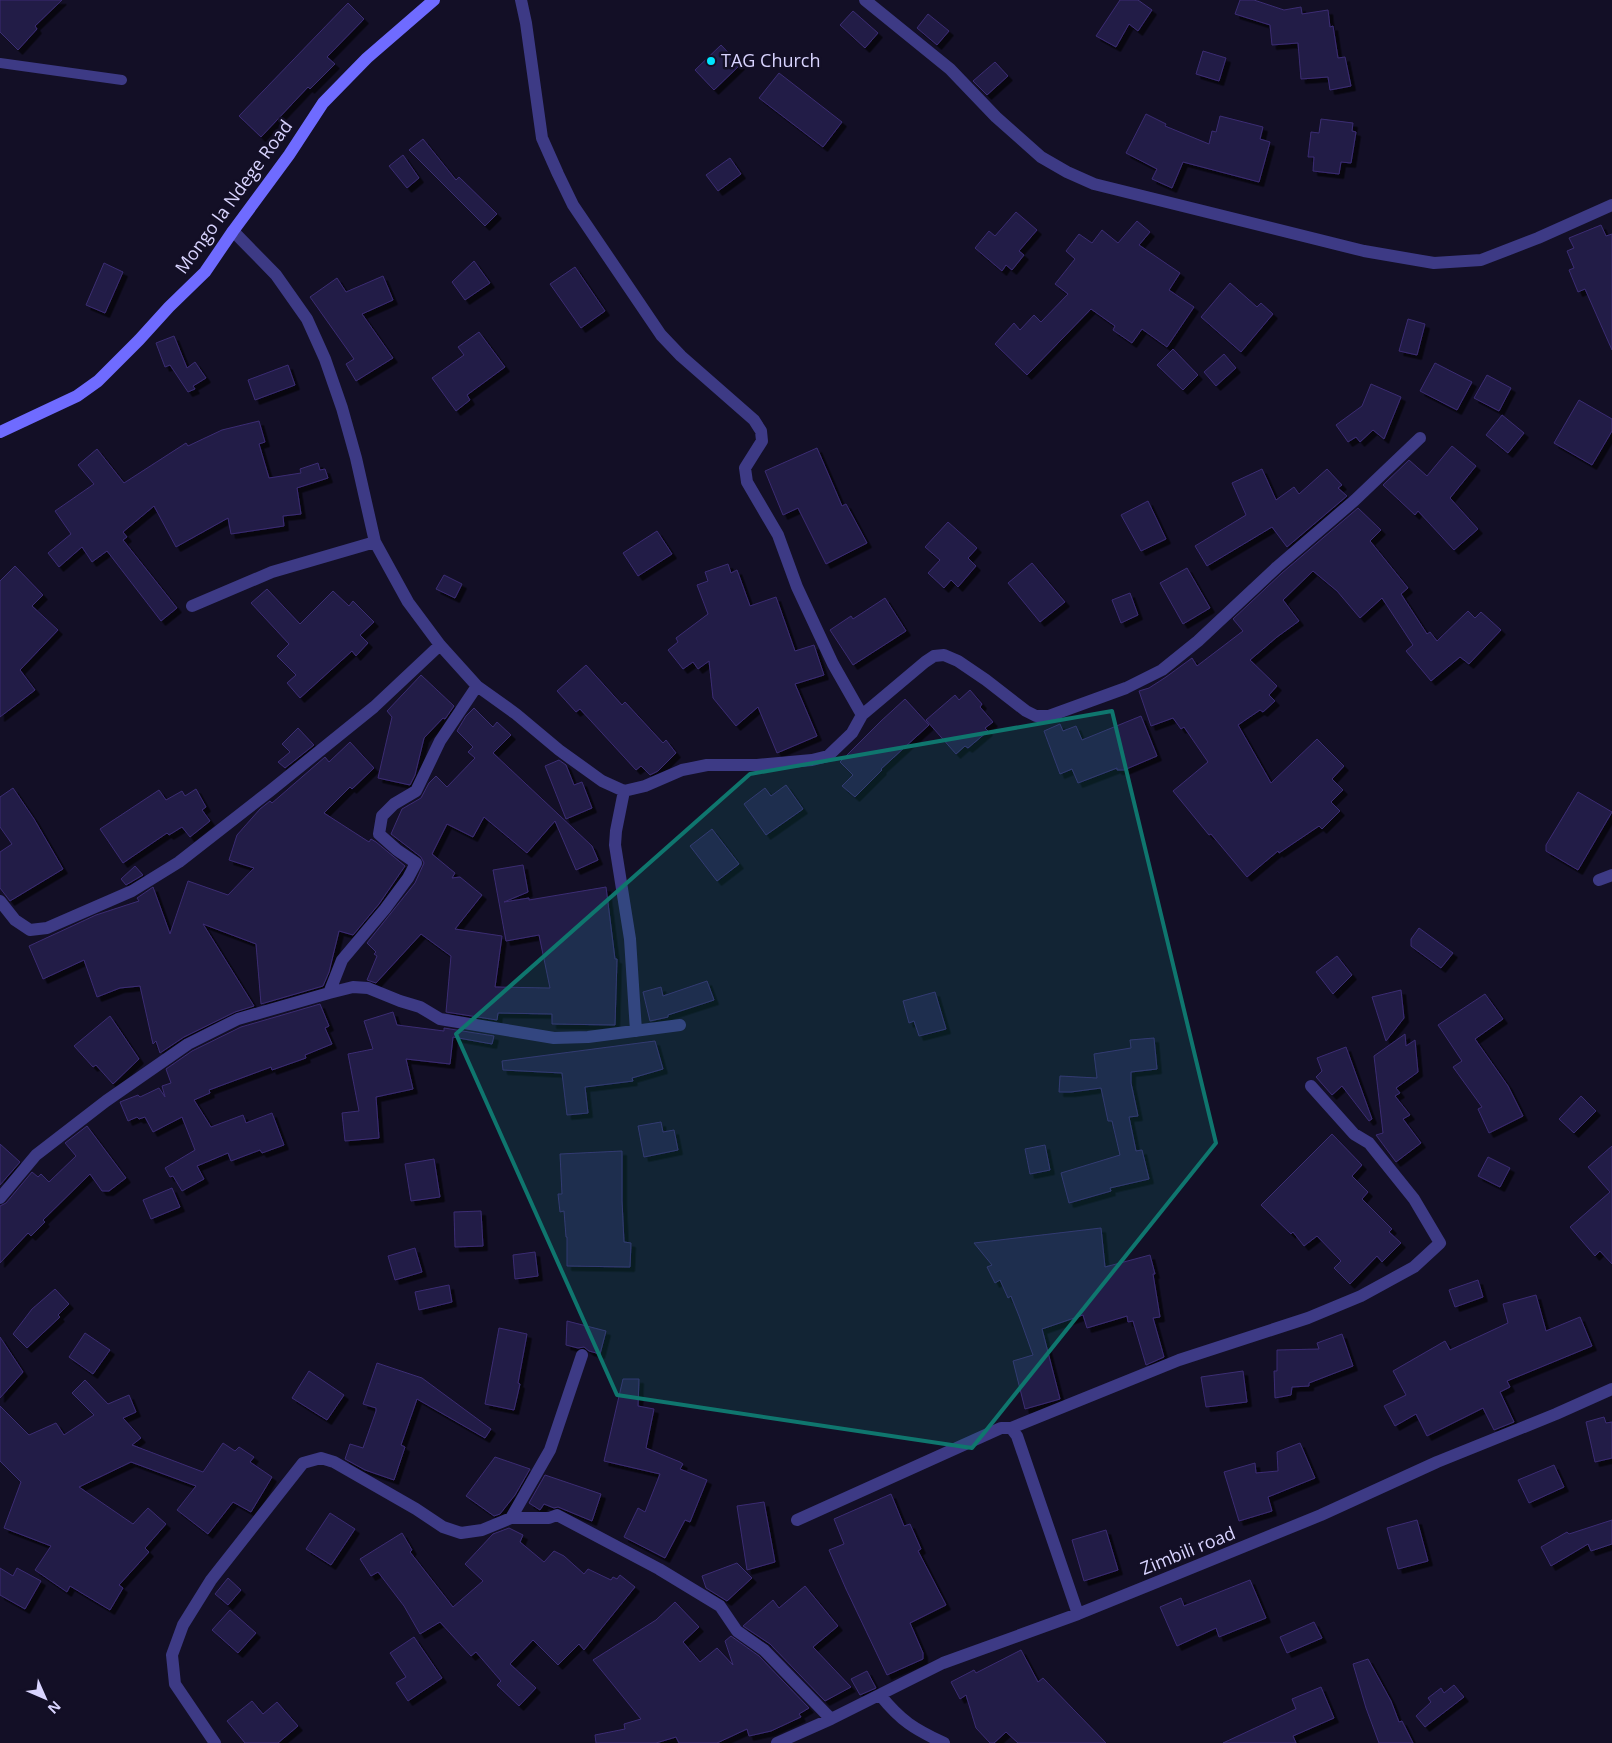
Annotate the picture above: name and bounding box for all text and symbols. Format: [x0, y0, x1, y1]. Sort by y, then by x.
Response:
place label: TAG Church [721, 48, 821, 72]
marker: TAG Church [705, 55, 717, 67]
street label: Mongo la Ndege Road [169, 115, 297, 278]
street label: Zimbili road [1137, 1520, 1238, 1580]
north arrow [20, 1673, 70, 1723]
text: N [44, 1697, 65, 1718]

